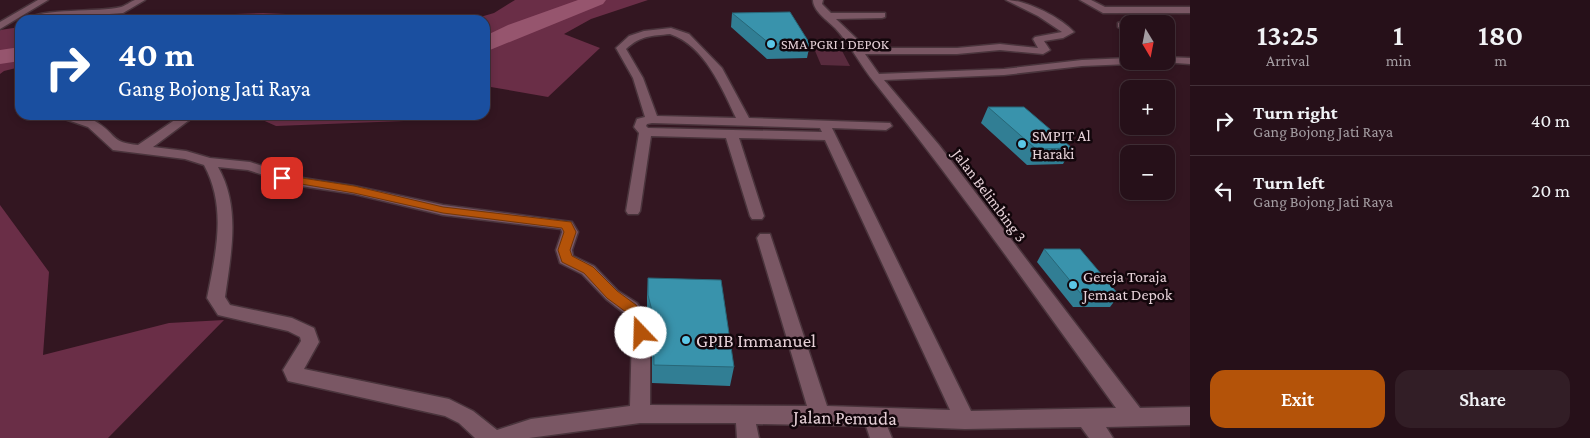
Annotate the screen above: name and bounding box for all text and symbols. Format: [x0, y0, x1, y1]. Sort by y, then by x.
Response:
north arrow [1120, 15, 1175, 70]
map controls [1120, 15, 1175, 200]
text: 13:25 [1257, 18, 1319, 51]
text: 1 [1393, 18, 1404, 51]
text: 180 [1478, 18, 1523, 51]
icon: right [35, 35, 100, 100]
text: 40 m [118, 35, 195, 74]
place label: SMA PGRI 1 DEPOK [781, 36, 890, 52]
marker: SMA PGRI 1 DEPOK [765, 38, 777, 50]
text: Arrival [1266, 52, 1310, 69]
text: min [1386, 52, 1411, 69]
text: m [1494, 52, 1507, 69]
text: Gang Bojong Jati Raya [118, 76, 311, 101]
button: + [1120, 80, 1175, 135]
text: Turn right [1253, 102, 1338, 123]
icon: right [1210, 107, 1238, 135]
text: 40 m [1531, 110, 1570, 131]
text: Gang Bojong Jati Raya [1253, 123, 1393, 140]
place label: SMPIT Al Haraki [1032, 127, 1091, 162]
marker: SMPIT Al Haraki [1016, 138, 1028, 150]
street label: Jalan Belimbing 3 [947, 144, 1030, 246]
button: − [1120, 145, 1175, 200]
pin [261, 157, 303, 199]
icon: arrive [268, 164, 296, 192]
text: Turn left [1253, 172, 1325, 193]
icon: left [1210, 177, 1238, 205]
text: 20 m [1531, 180, 1570, 201]
text: Gang Bojong Jati Raya [1253, 193, 1393, 210]
place label: Gereja Toraja Jemaat Depok [1081, 268, 1173, 304]
marker: Gereja Toraja Jemaat Depok [1067, 279, 1079, 291]
position arrow [614, 306, 666, 358]
place label: GPIB Immanuel [696, 330, 816, 351]
marker: GPIB Immanuel [680, 334, 692, 346]
button: Exit [1210, 370, 1385, 428]
button: Share [1395, 370, 1570, 428]
street label: Jalan Pemuda [791, 406, 897, 429]

